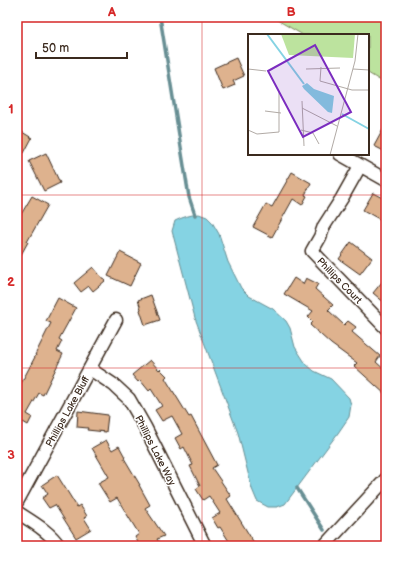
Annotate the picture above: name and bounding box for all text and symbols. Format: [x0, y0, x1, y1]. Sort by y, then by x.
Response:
text: A [107, 4, 116, 20]
text: B [286, 4, 296, 20]
scale bar [36, 34, 127, 60]
inset map [248, 34, 369, 155]
text: 50 m [42, 41, 69, 56]
text: 1 [8, 101, 14, 117]
street label: Phillips Court [314, 255, 364, 306]
text: 2 [7, 274, 15, 290]
street label: Phillips Lake Bluff [43, 374, 93, 449]
street label: Phillips Lake Way [132, 413, 178, 488]
text: 3 [7, 447, 15, 463]

